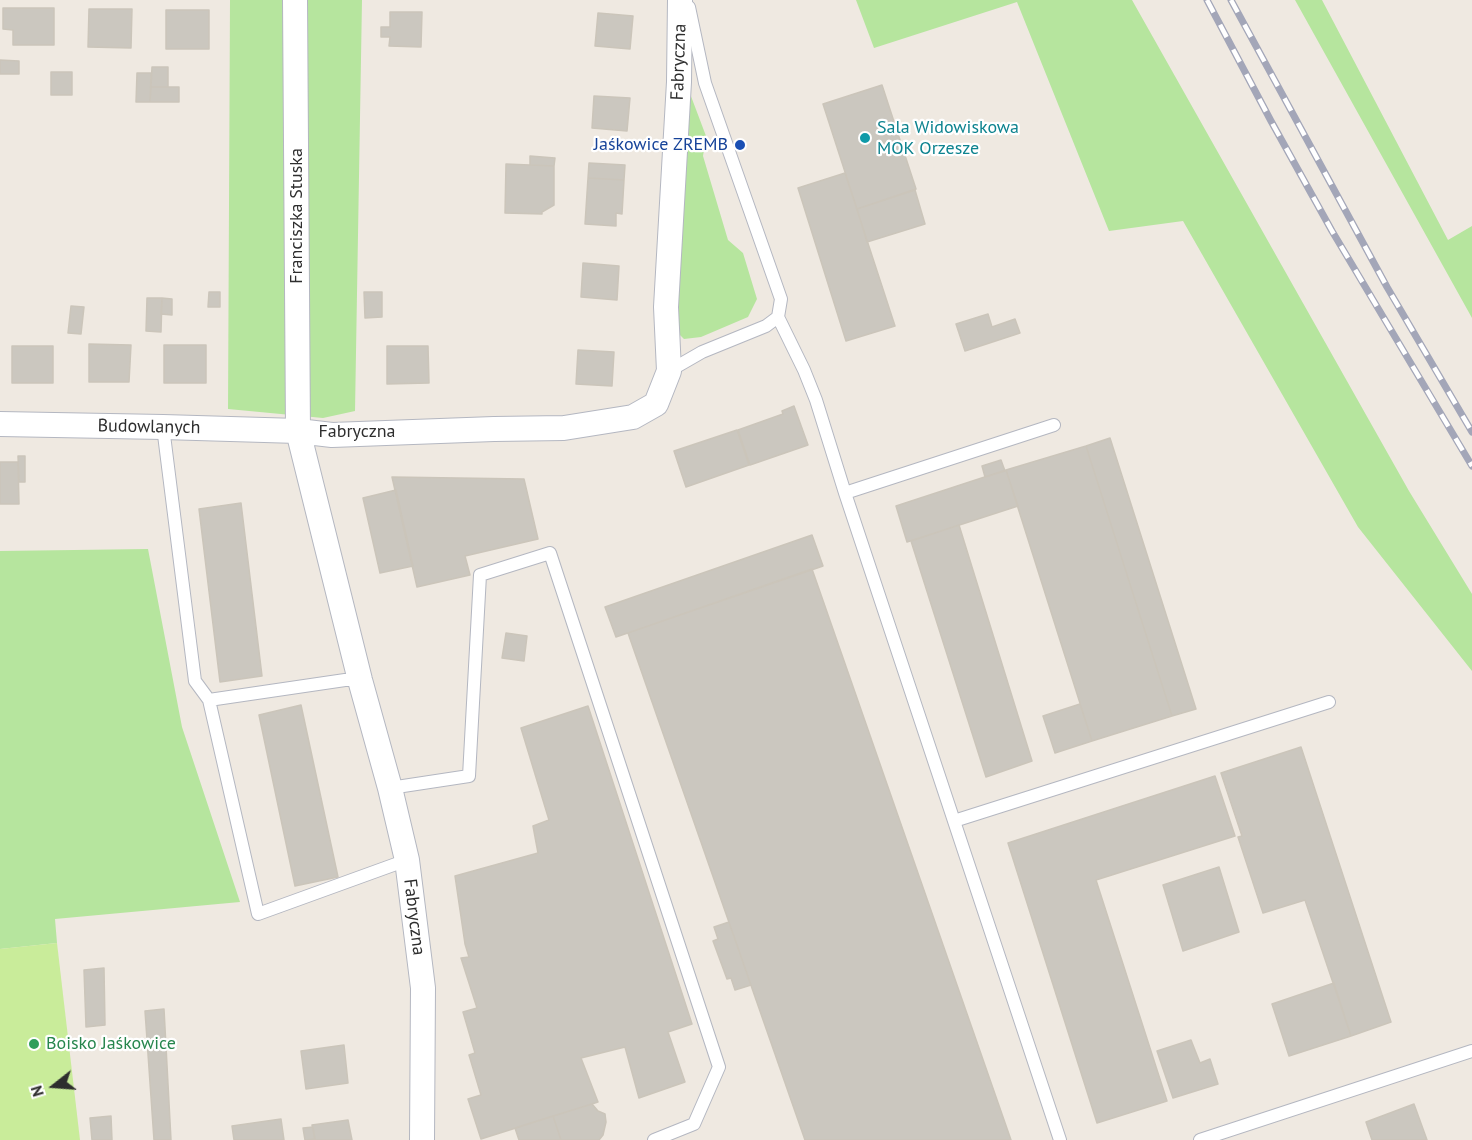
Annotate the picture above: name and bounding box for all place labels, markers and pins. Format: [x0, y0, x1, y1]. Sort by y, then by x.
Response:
place label: Sala Widowiskowa MOK Orzesze [877, 117, 1019, 160]
marker: Sala Widowiskowa MOK Orzesze [858, 131, 872, 145]
place label: Jaśkowice ZREMB [594, 134, 728, 156]
marker: Jaśkowice ZREMB [733, 138, 747, 152]
place label: Boisko Jaśkowice [46, 1033, 176, 1055]
marker: Boisko Jaśkowice [27, 1037, 41, 1051]

